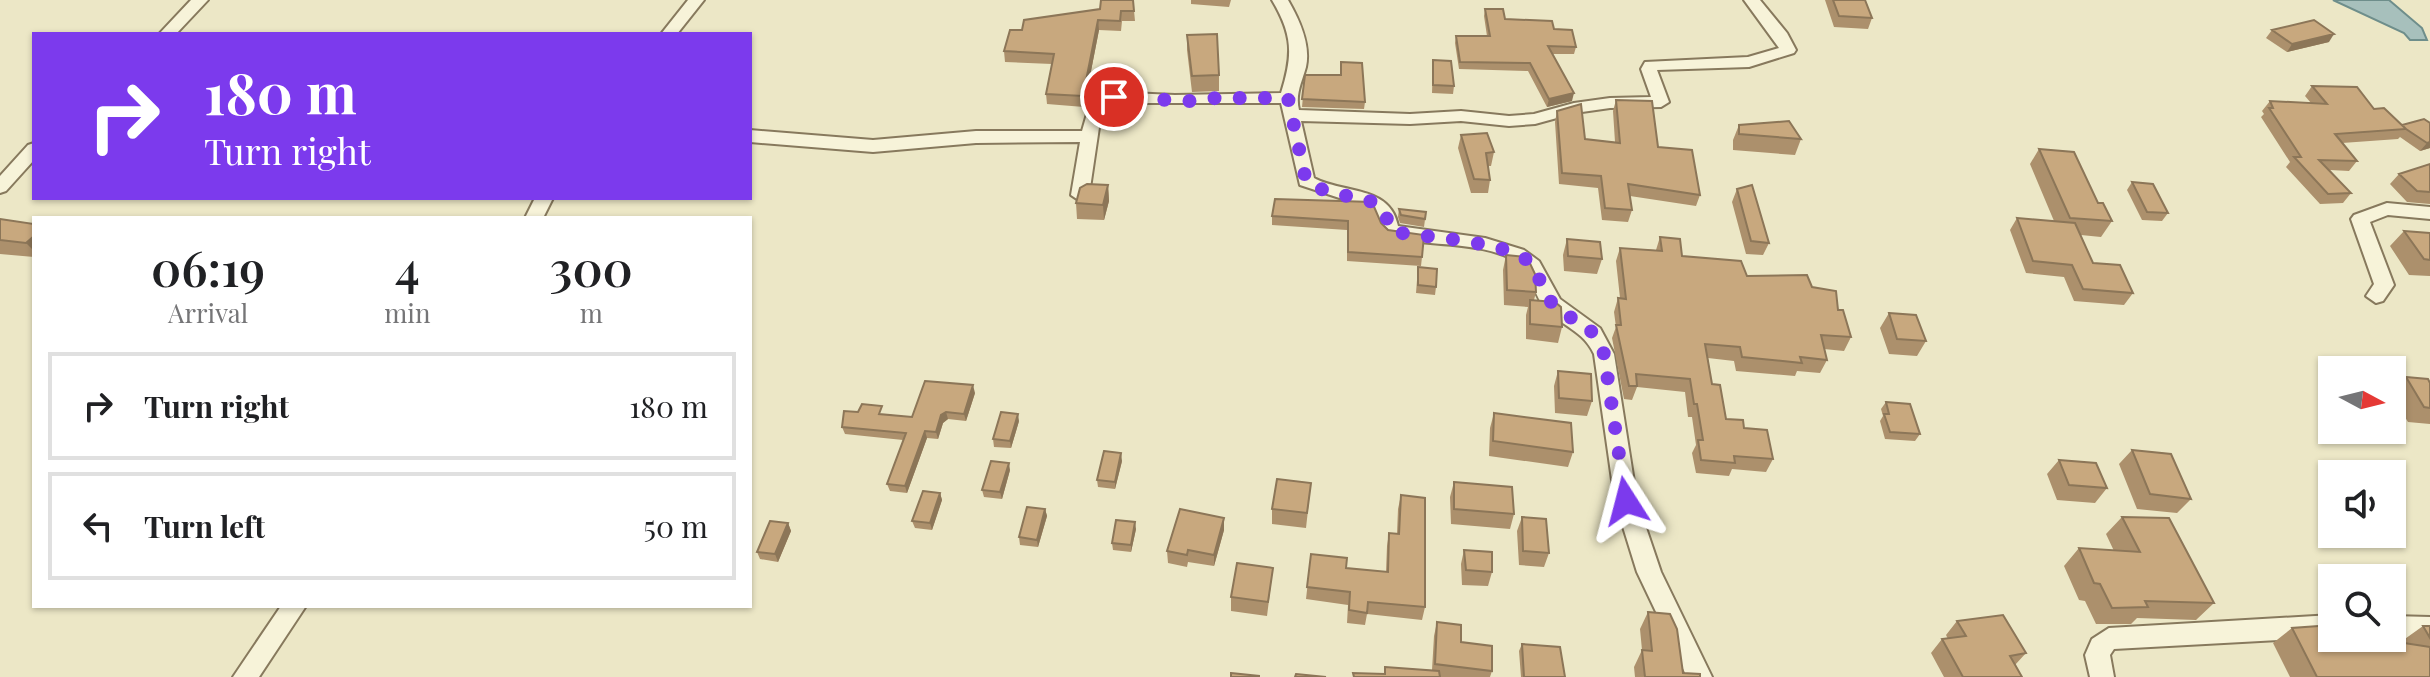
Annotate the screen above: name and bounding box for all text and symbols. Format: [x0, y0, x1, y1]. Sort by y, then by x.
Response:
text: 180 m [204, 54, 357, 129]
pin [1080, 63, 1148, 131]
icon: right [72, 64, 176, 168]
icon: arrive [1092, 75, 1136, 119]
text: Turn right [204, 126, 371, 174]
text: 06:19 [151, 235, 265, 299]
text: 4 [395, 235, 420, 299]
text: 300 [550, 235, 633, 299]
text: Arrival [168, 295, 248, 330]
text: min [384, 295, 430, 330]
text: m [580, 295, 603, 330]
north arrow [2318, 356, 2406, 444]
map controls [2318, 356, 2406, 652]
icon: right [76, 384, 120, 428]
text: Turn right [144, 386, 289, 426]
text: 180 m [629, 386, 708, 426]
position arrow [1584, 459, 1668, 543]
button: sound [2318, 460, 2406, 548]
icon: left [76, 504, 120, 548]
text: Turn left [144, 506, 265, 546]
text: 50 m [643, 506, 708, 546]
button: search [2318, 564, 2406, 652]

